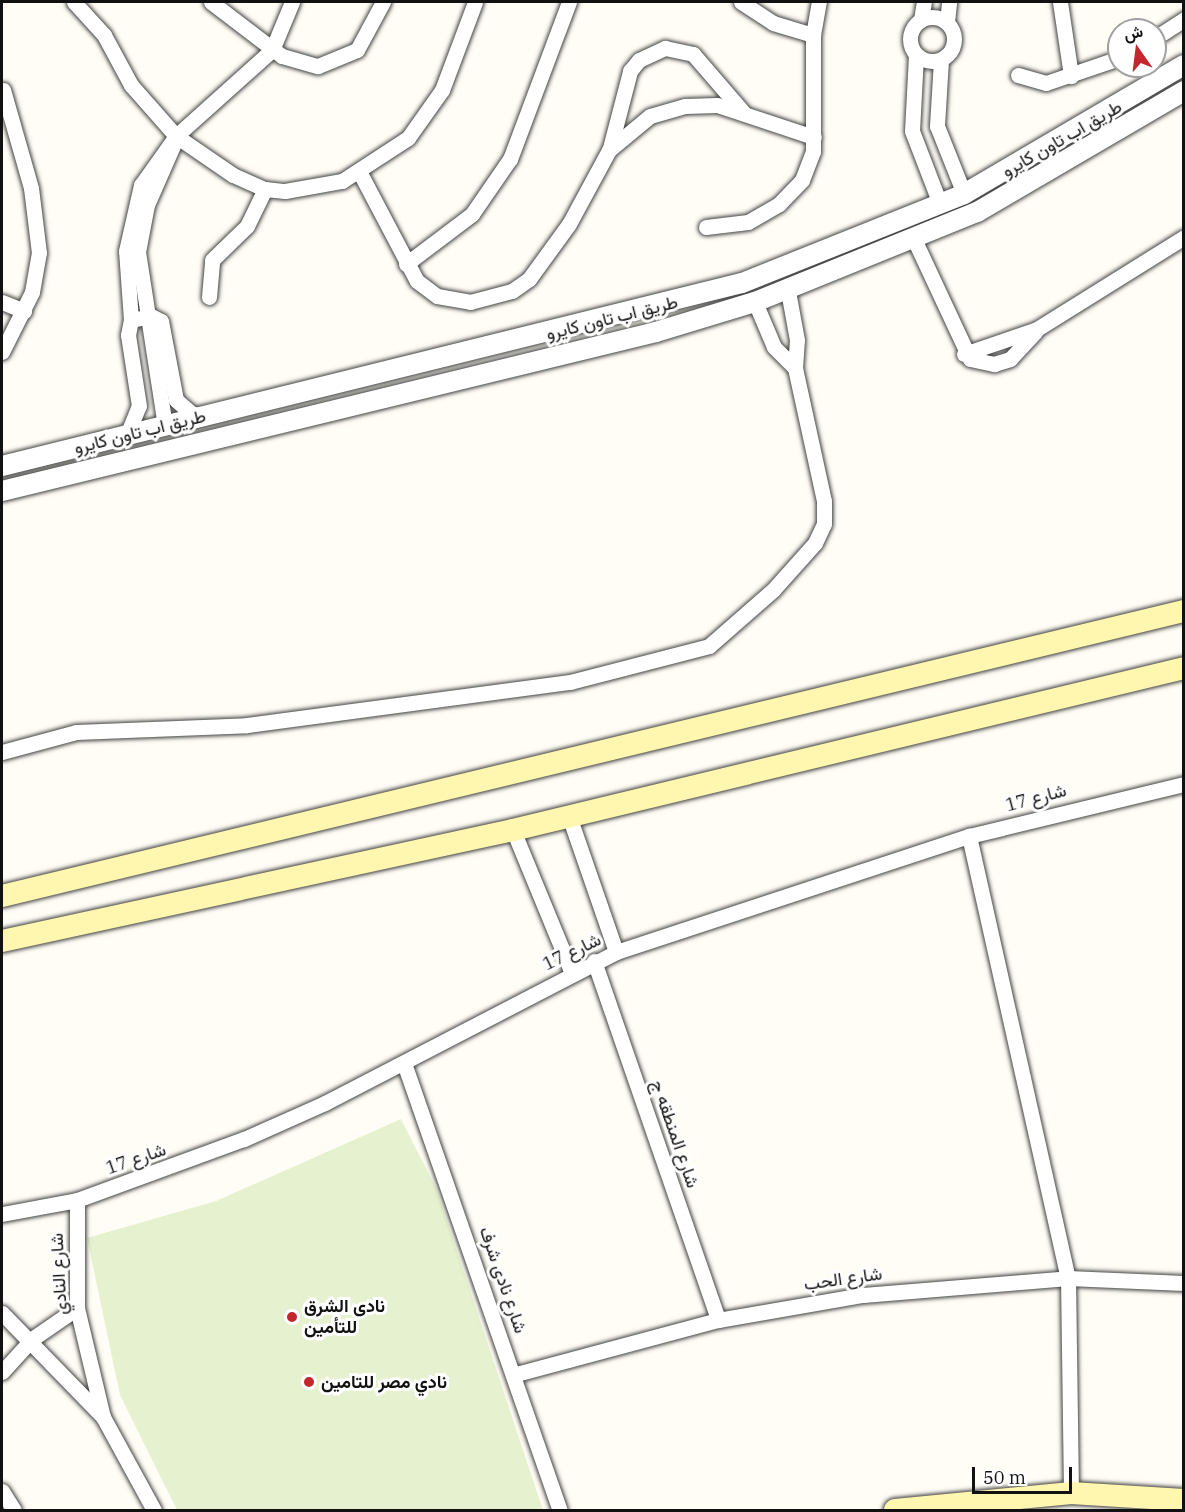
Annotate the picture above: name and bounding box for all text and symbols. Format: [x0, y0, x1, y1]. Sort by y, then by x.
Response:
north arrow [1107, 18, 1167, 78]
text: ش [1121, 20, 1145, 45]
street label: طريق اب تاون كايرو [998, 96, 1126, 182]
street label: طريق اب تاون كايرو [544, 291, 680, 345]
street label: طريق اب تاون كايرو [72, 405, 208, 459]
street label: شارع 17 [1003, 780, 1069, 816]
street label: شارع 17 [539, 929, 605, 975]
street label: شارع المنطقه ج [646, 1077, 704, 1191]
street label: شارع 17 [103, 1139, 169, 1179]
street label: شارع نادى شرف [475, 1224, 531, 1336]
street label: شارع النادي [46, 1233, 72, 1315]
street label: شارع الحب [803, 1263, 883, 1295]
place label: نادى الشرق للتأمين [304, 1296, 385, 1338]
marker: نادى الشرق للتأمين [285, 1310, 299, 1324]
place label: نادي مصر للتامين [321, 1371, 447, 1393]
marker: نادي مصر للتامين [302, 1375, 316, 1389]
scale bar [975, 1455, 1076, 1493]
text: 50 m [983, 1466, 1026, 1489]

